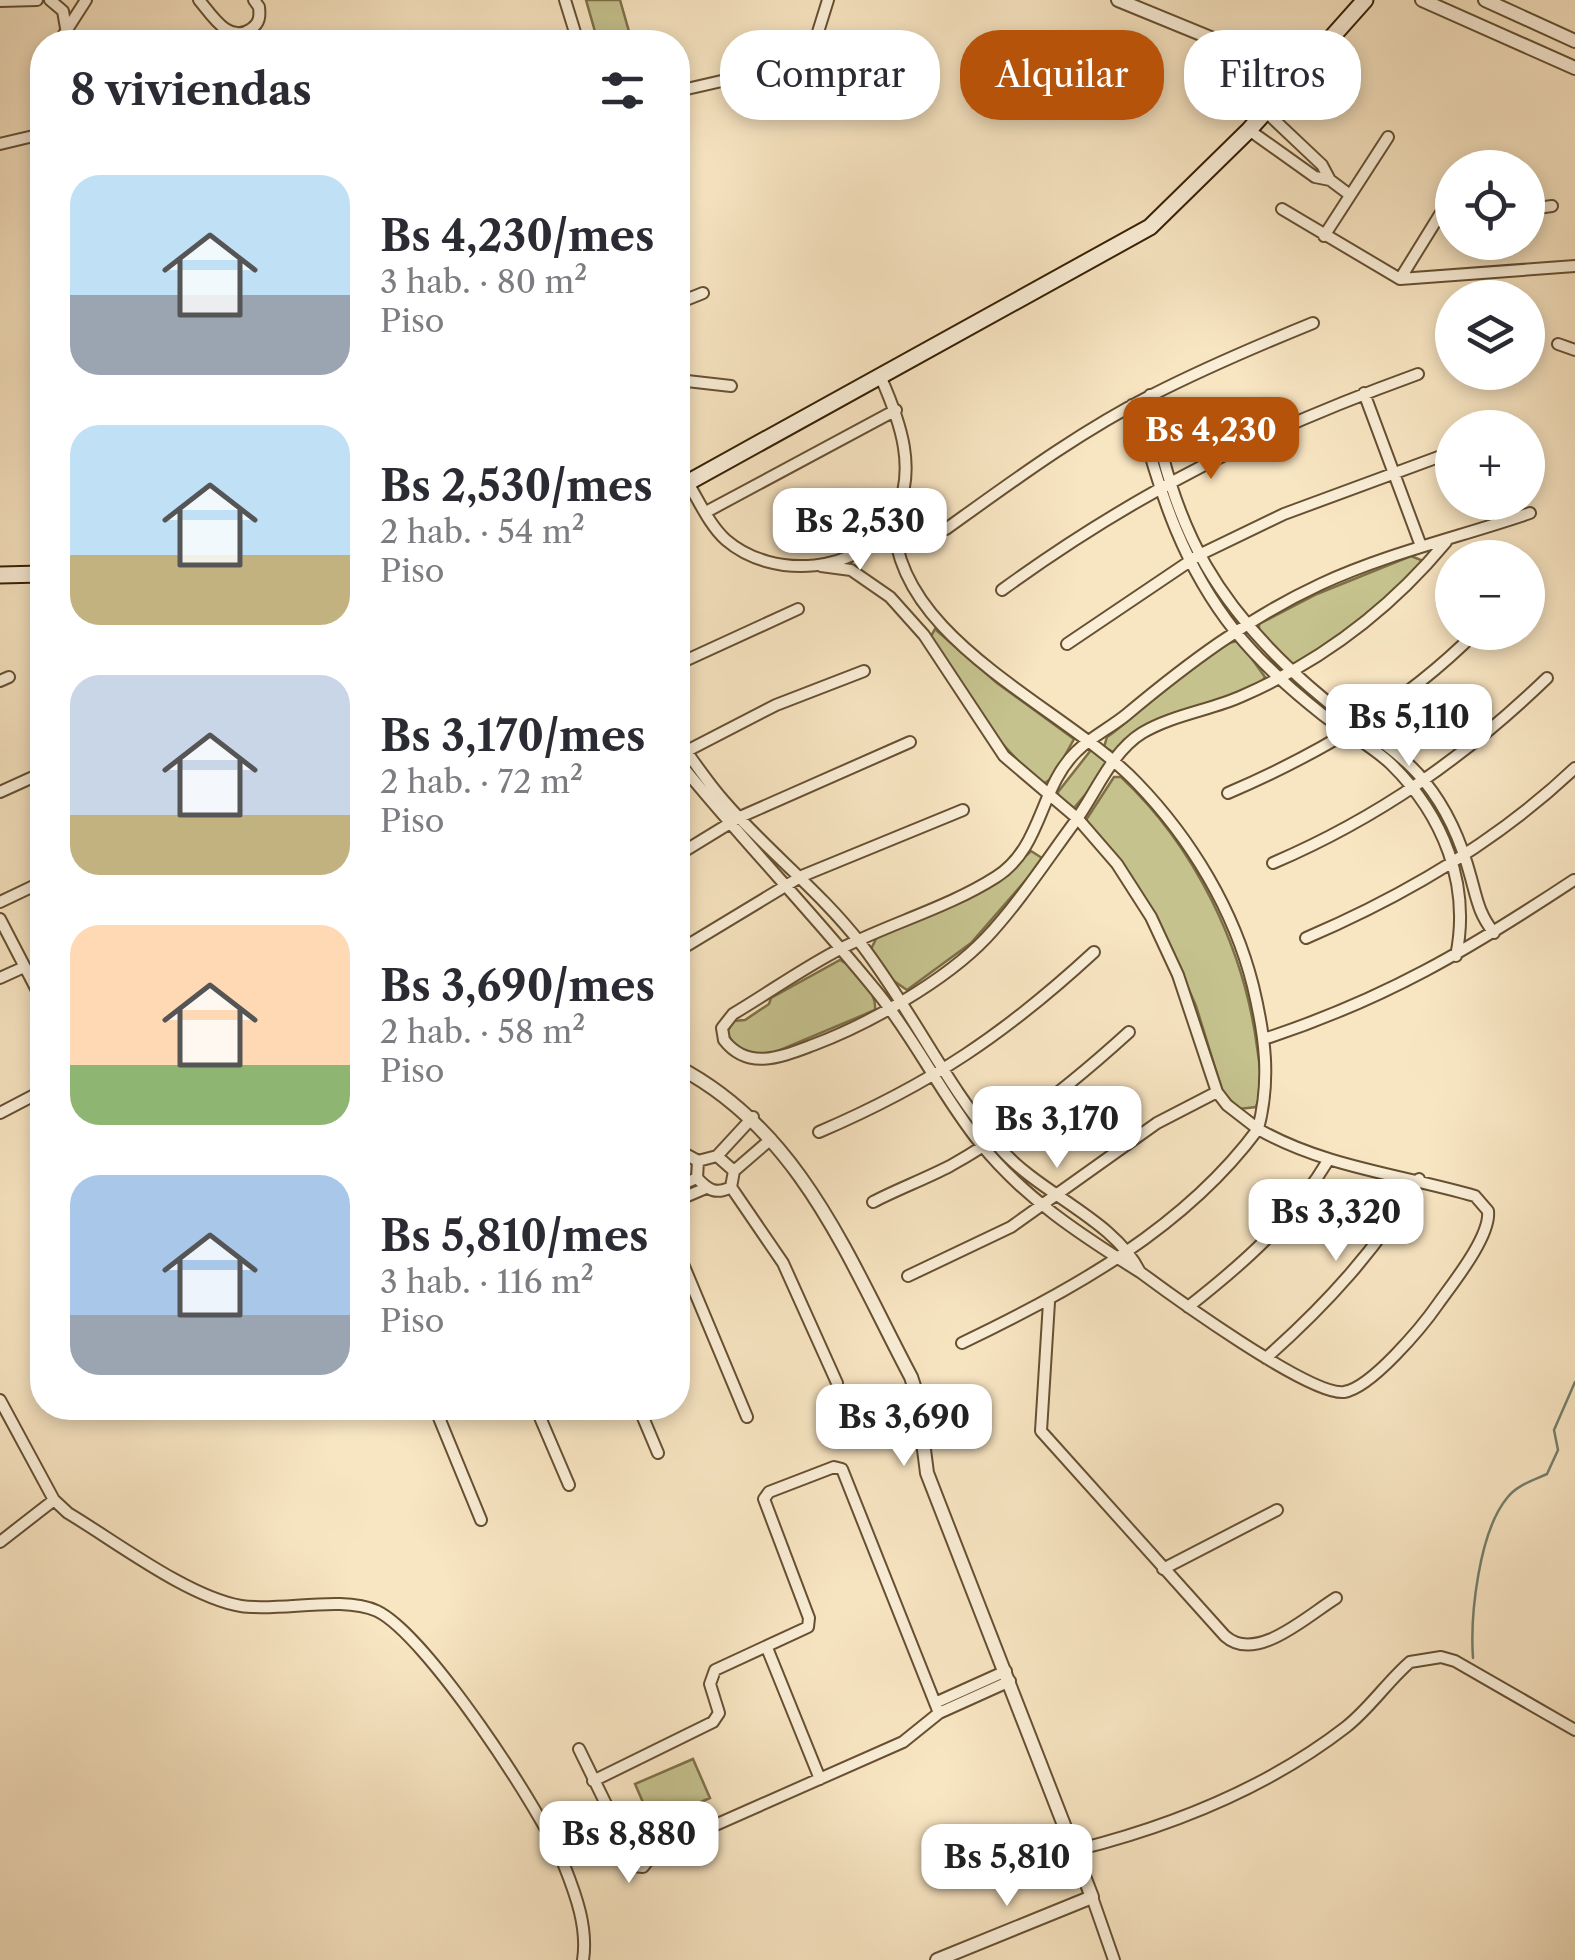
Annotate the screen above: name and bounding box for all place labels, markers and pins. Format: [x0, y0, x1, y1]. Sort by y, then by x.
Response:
pin: Bs 4,230 [1108, 397, 1314, 482]
pin: Bs 2,530 [757, 488, 963, 573]
pin: Bs 5,110 [1306, 684, 1512, 769]
pin: Bs 3,170 [954, 1086, 1160, 1171]
pin: Bs 3,320 [1233, 1179, 1439, 1264]
pin: Bs 3,690 [801, 1384, 1007, 1469]
pin: Bs 8,880 [526, 1801, 732, 1886]
pin: Bs 5,810 [904, 1824, 1110, 1909]

